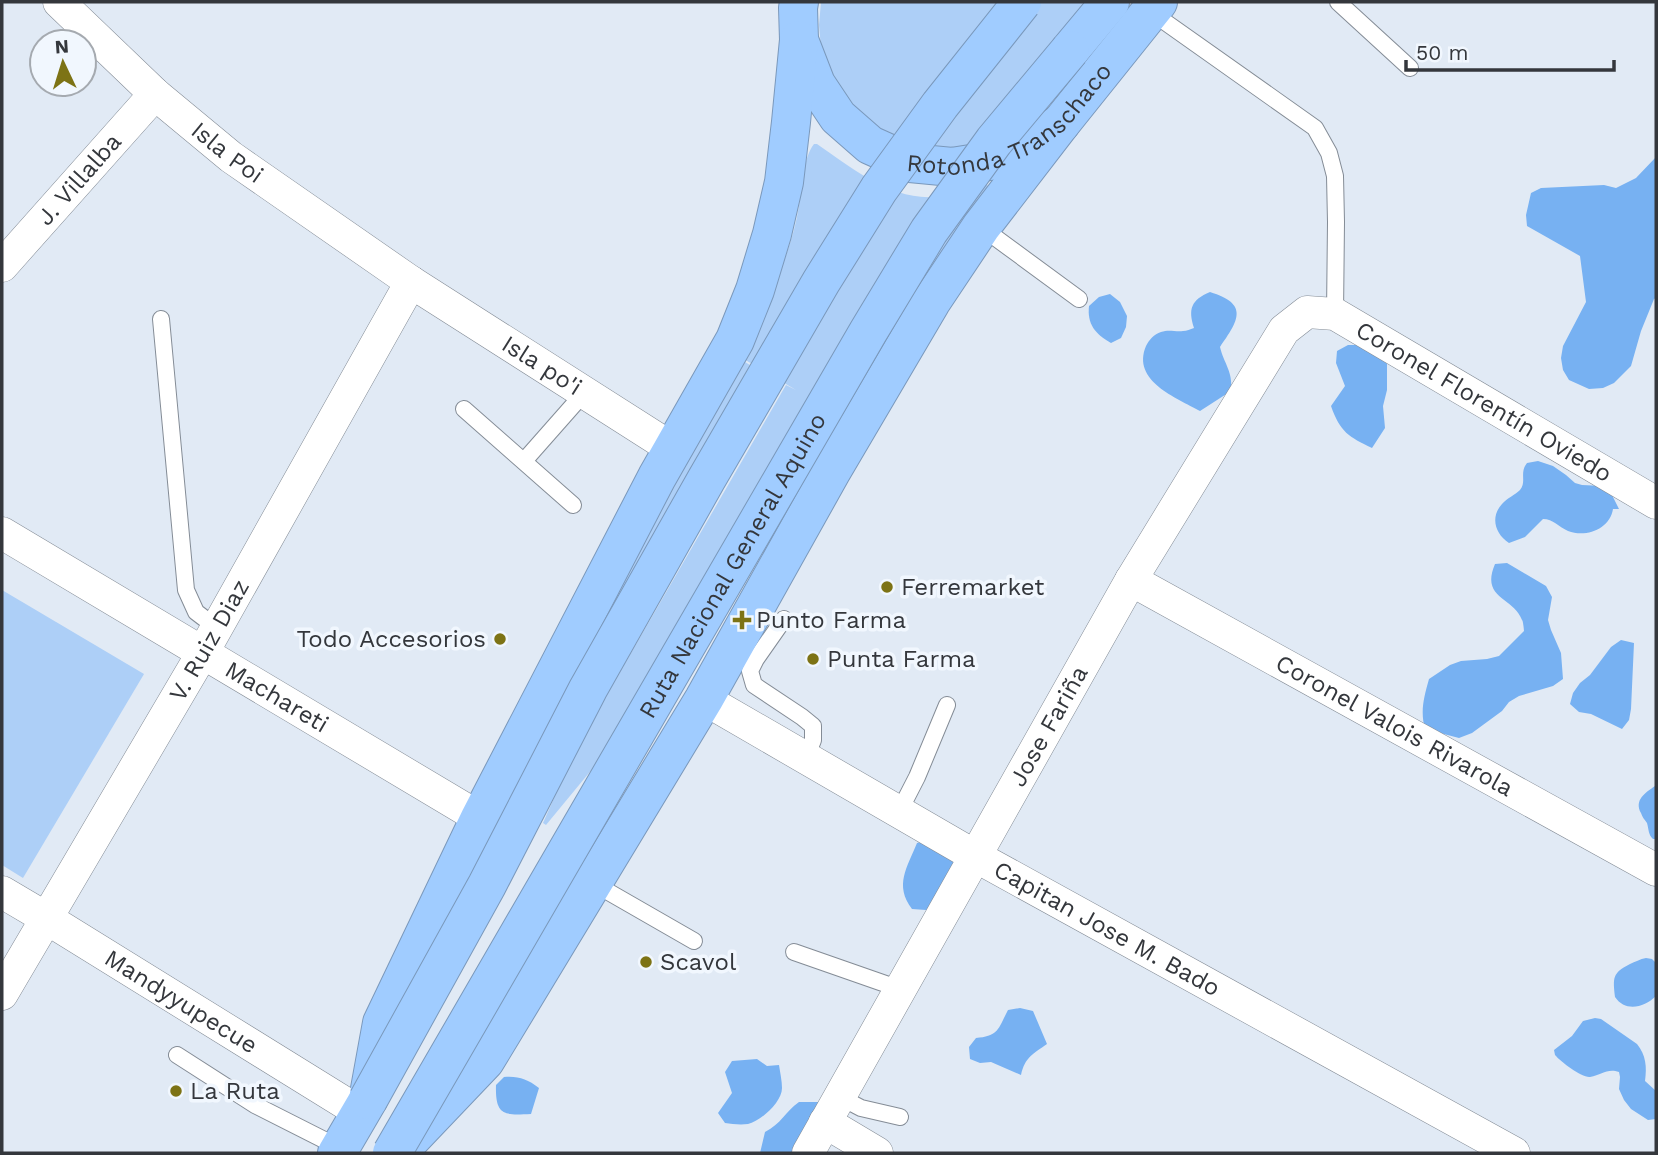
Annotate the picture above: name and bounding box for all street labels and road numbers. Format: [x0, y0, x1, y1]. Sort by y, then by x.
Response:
street label: Rotonda Transchaco [905, 58, 1117, 182]
street label: Isla Poi [186, 116, 269, 189]
street label: J. Villalba [31, 128, 127, 231]
street label: Coronel Florentín Oviedo [1351, 316, 1617, 488]
street label: Isla po'i [497, 330, 587, 401]
street label: Ruta Nacional General Aquino [633, 408, 832, 723]
street label: V. Ruiz Diaz [164, 575, 255, 706]
street label: Coronel Valois Rivarola [1271, 649, 1518, 802]
street label: Machareti [220, 655, 334, 738]
street label: Jose Fariña [1003, 661, 1094, 791]
street label: Capitan Jose M. Bado [989, 855, 1225, 1002]
street label: Mandyyupecue [100, 944, 263, 1059]

